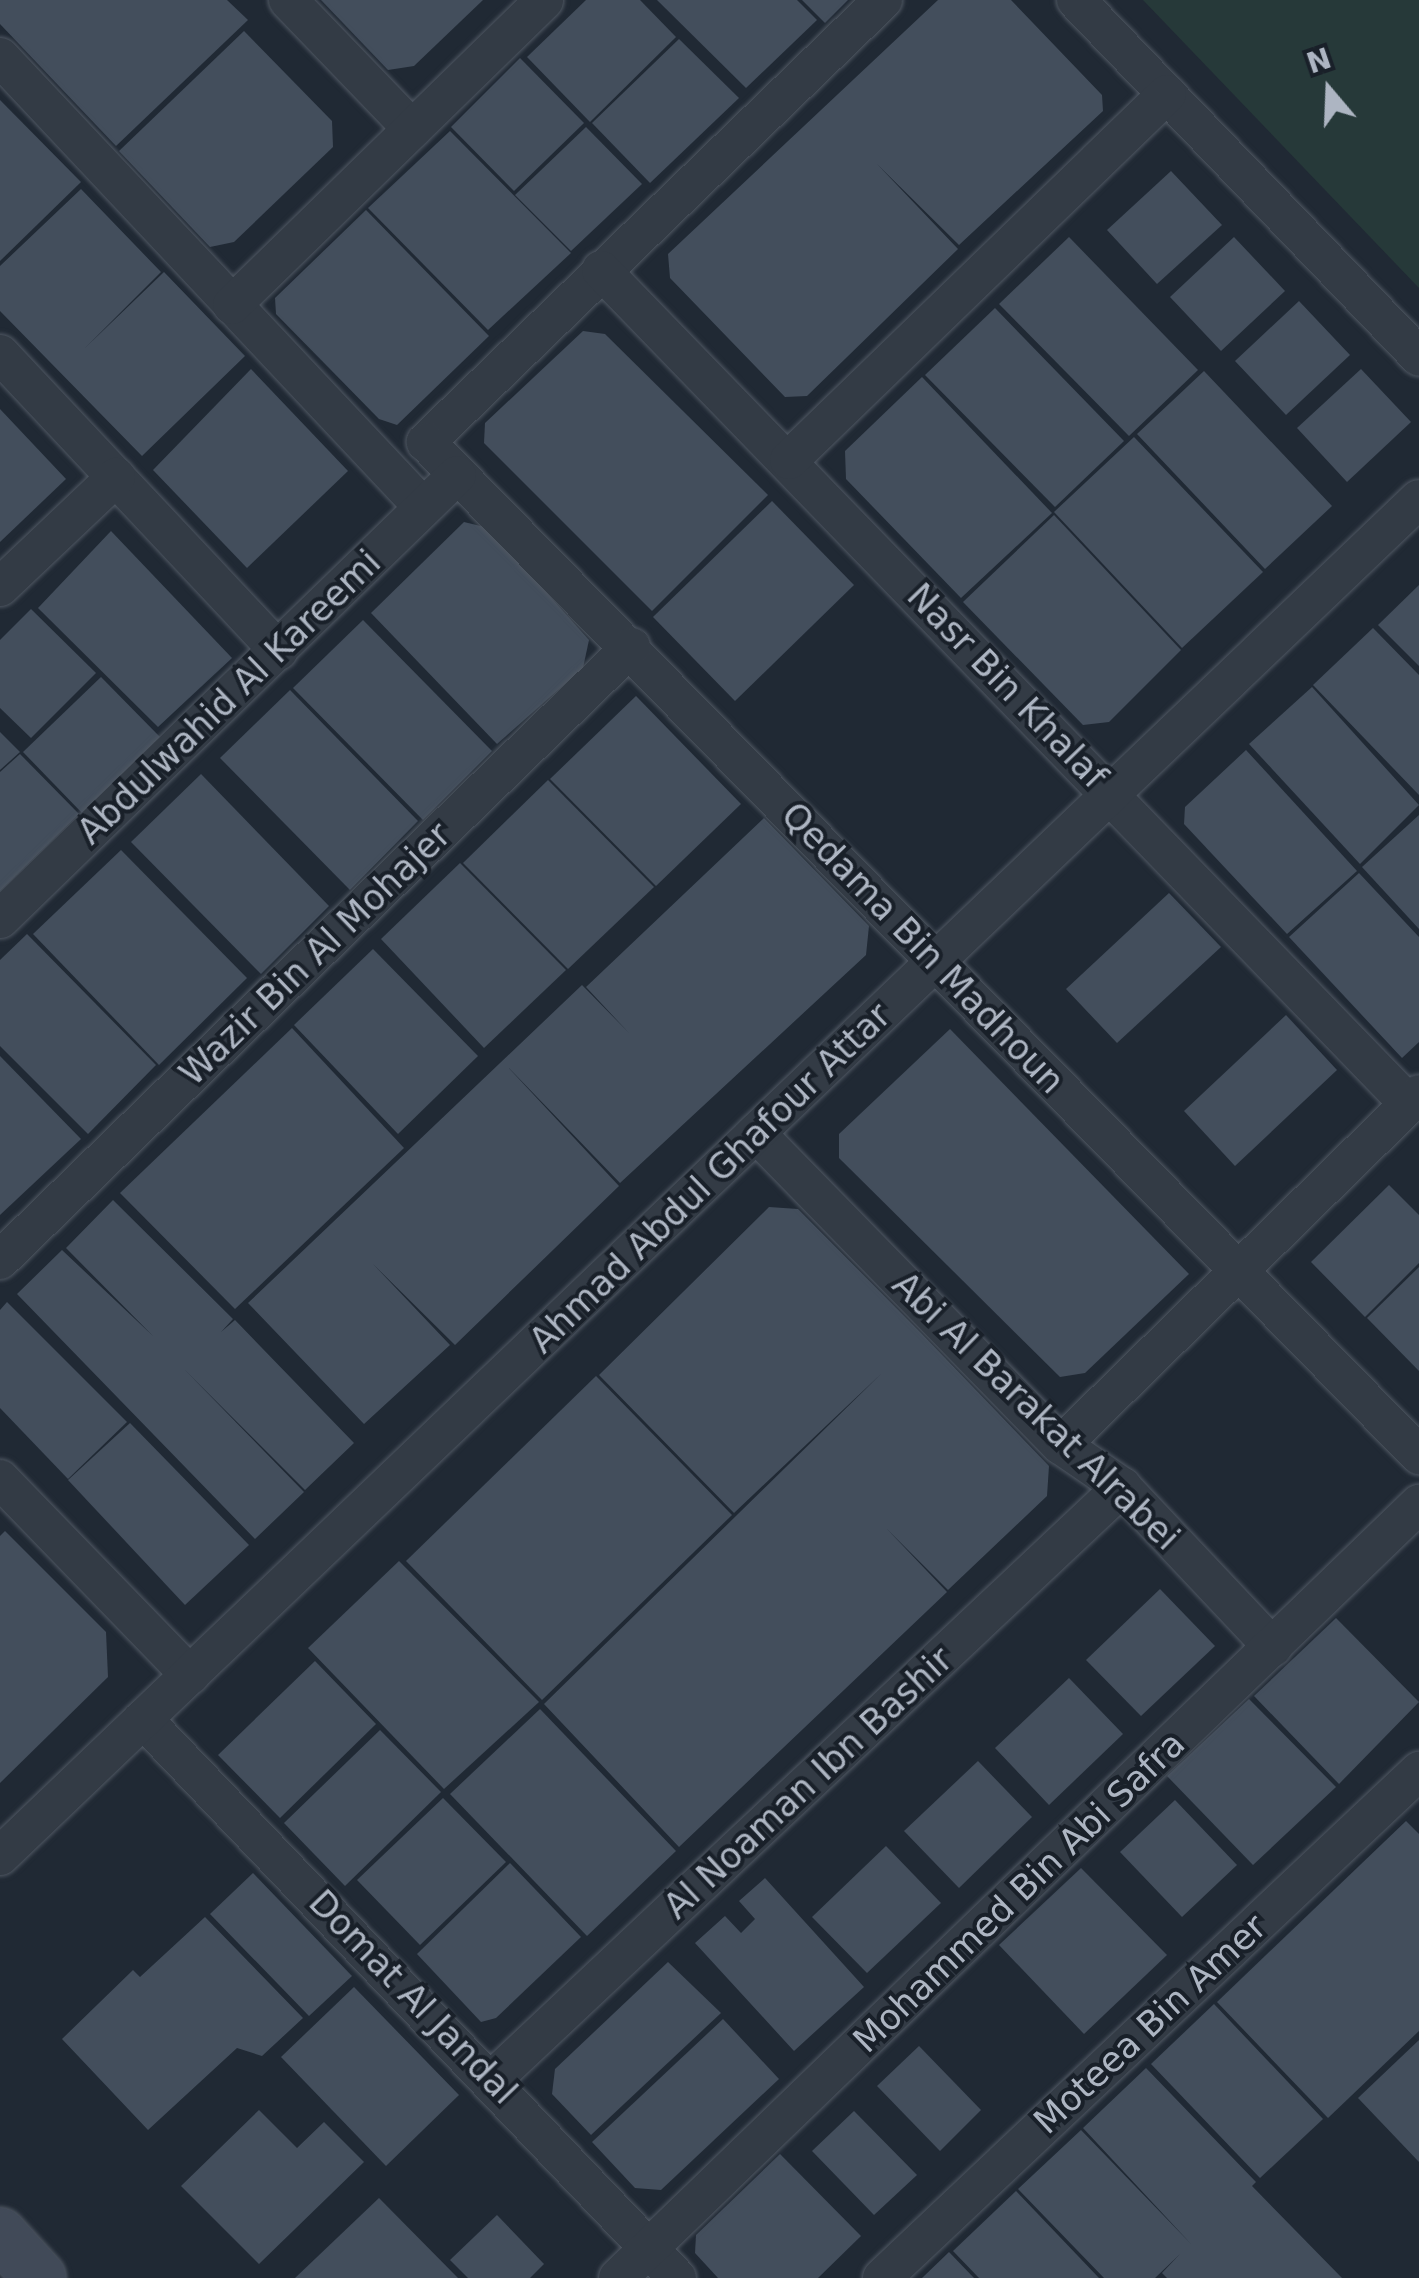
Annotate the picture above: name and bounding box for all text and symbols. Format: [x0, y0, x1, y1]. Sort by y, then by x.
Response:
north arrow [1279, 40, 1379, 140]
text: N [1303, 42, 1336, 81]
street label: Abdulwahid Al Kareemi [69, 541, 389, 853]
street label: Nasr Bin Khalaf [899, 575, 1115, 797]
street label: Qedama Bin Madhoun [773, 794, 1073, 1102]
street label: Wazir Bin Al Mohajer [171, 814, 459, 1094]
street label: Ahmad Abdul Ghafour Attar [521, 994, 899, 1362]
street label: Abi Al Barakat Alrabei [884, 1263, 1188, 1559]
street label: Al Noaman Ibn Bashir [655, 1639, 961, 1927]
street label: Mohammed Bin Abi Safra [845, 1723, 1193, 2061]
street label: Domat Al Jandal [300, 1881, 526, 2113]
street label: Moteea Bin Amer [1025, 1906, 1275, 2142]

